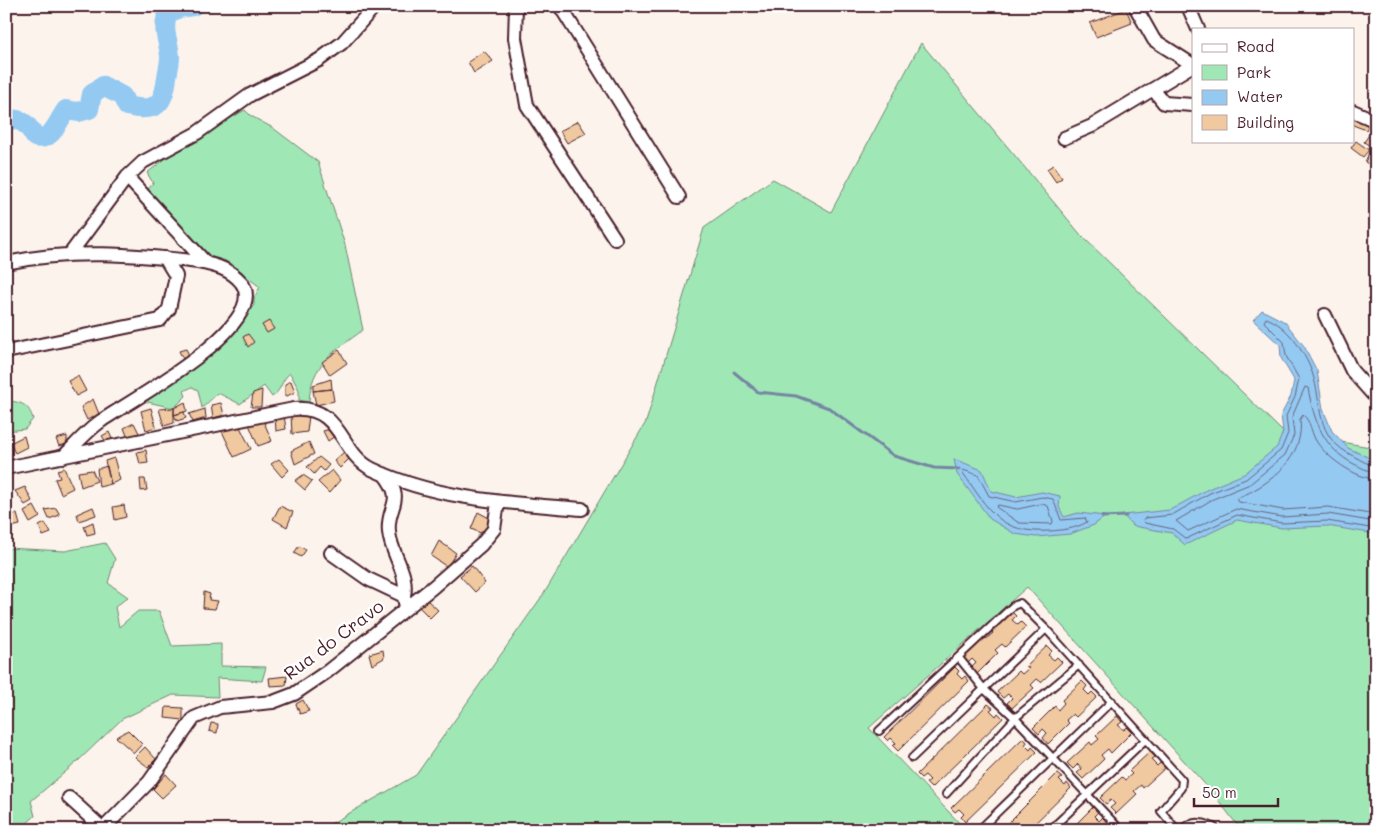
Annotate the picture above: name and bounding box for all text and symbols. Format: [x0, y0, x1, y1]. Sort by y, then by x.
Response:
legend [1192, 28, 1354, 142]
text: Road [1237, 36, 1274, 56]
text: Park [1237, 62, 1271, 82]
text: Water [1237, 86, 1283, 106]
text: Building [1237, 112, 1294, 132]
street label: Rua do Cravo [278, 593, 389, 685]
scale bar [1194, 776, 1278, 808]
text: 50 m [1202, 782, 1237, 802]

